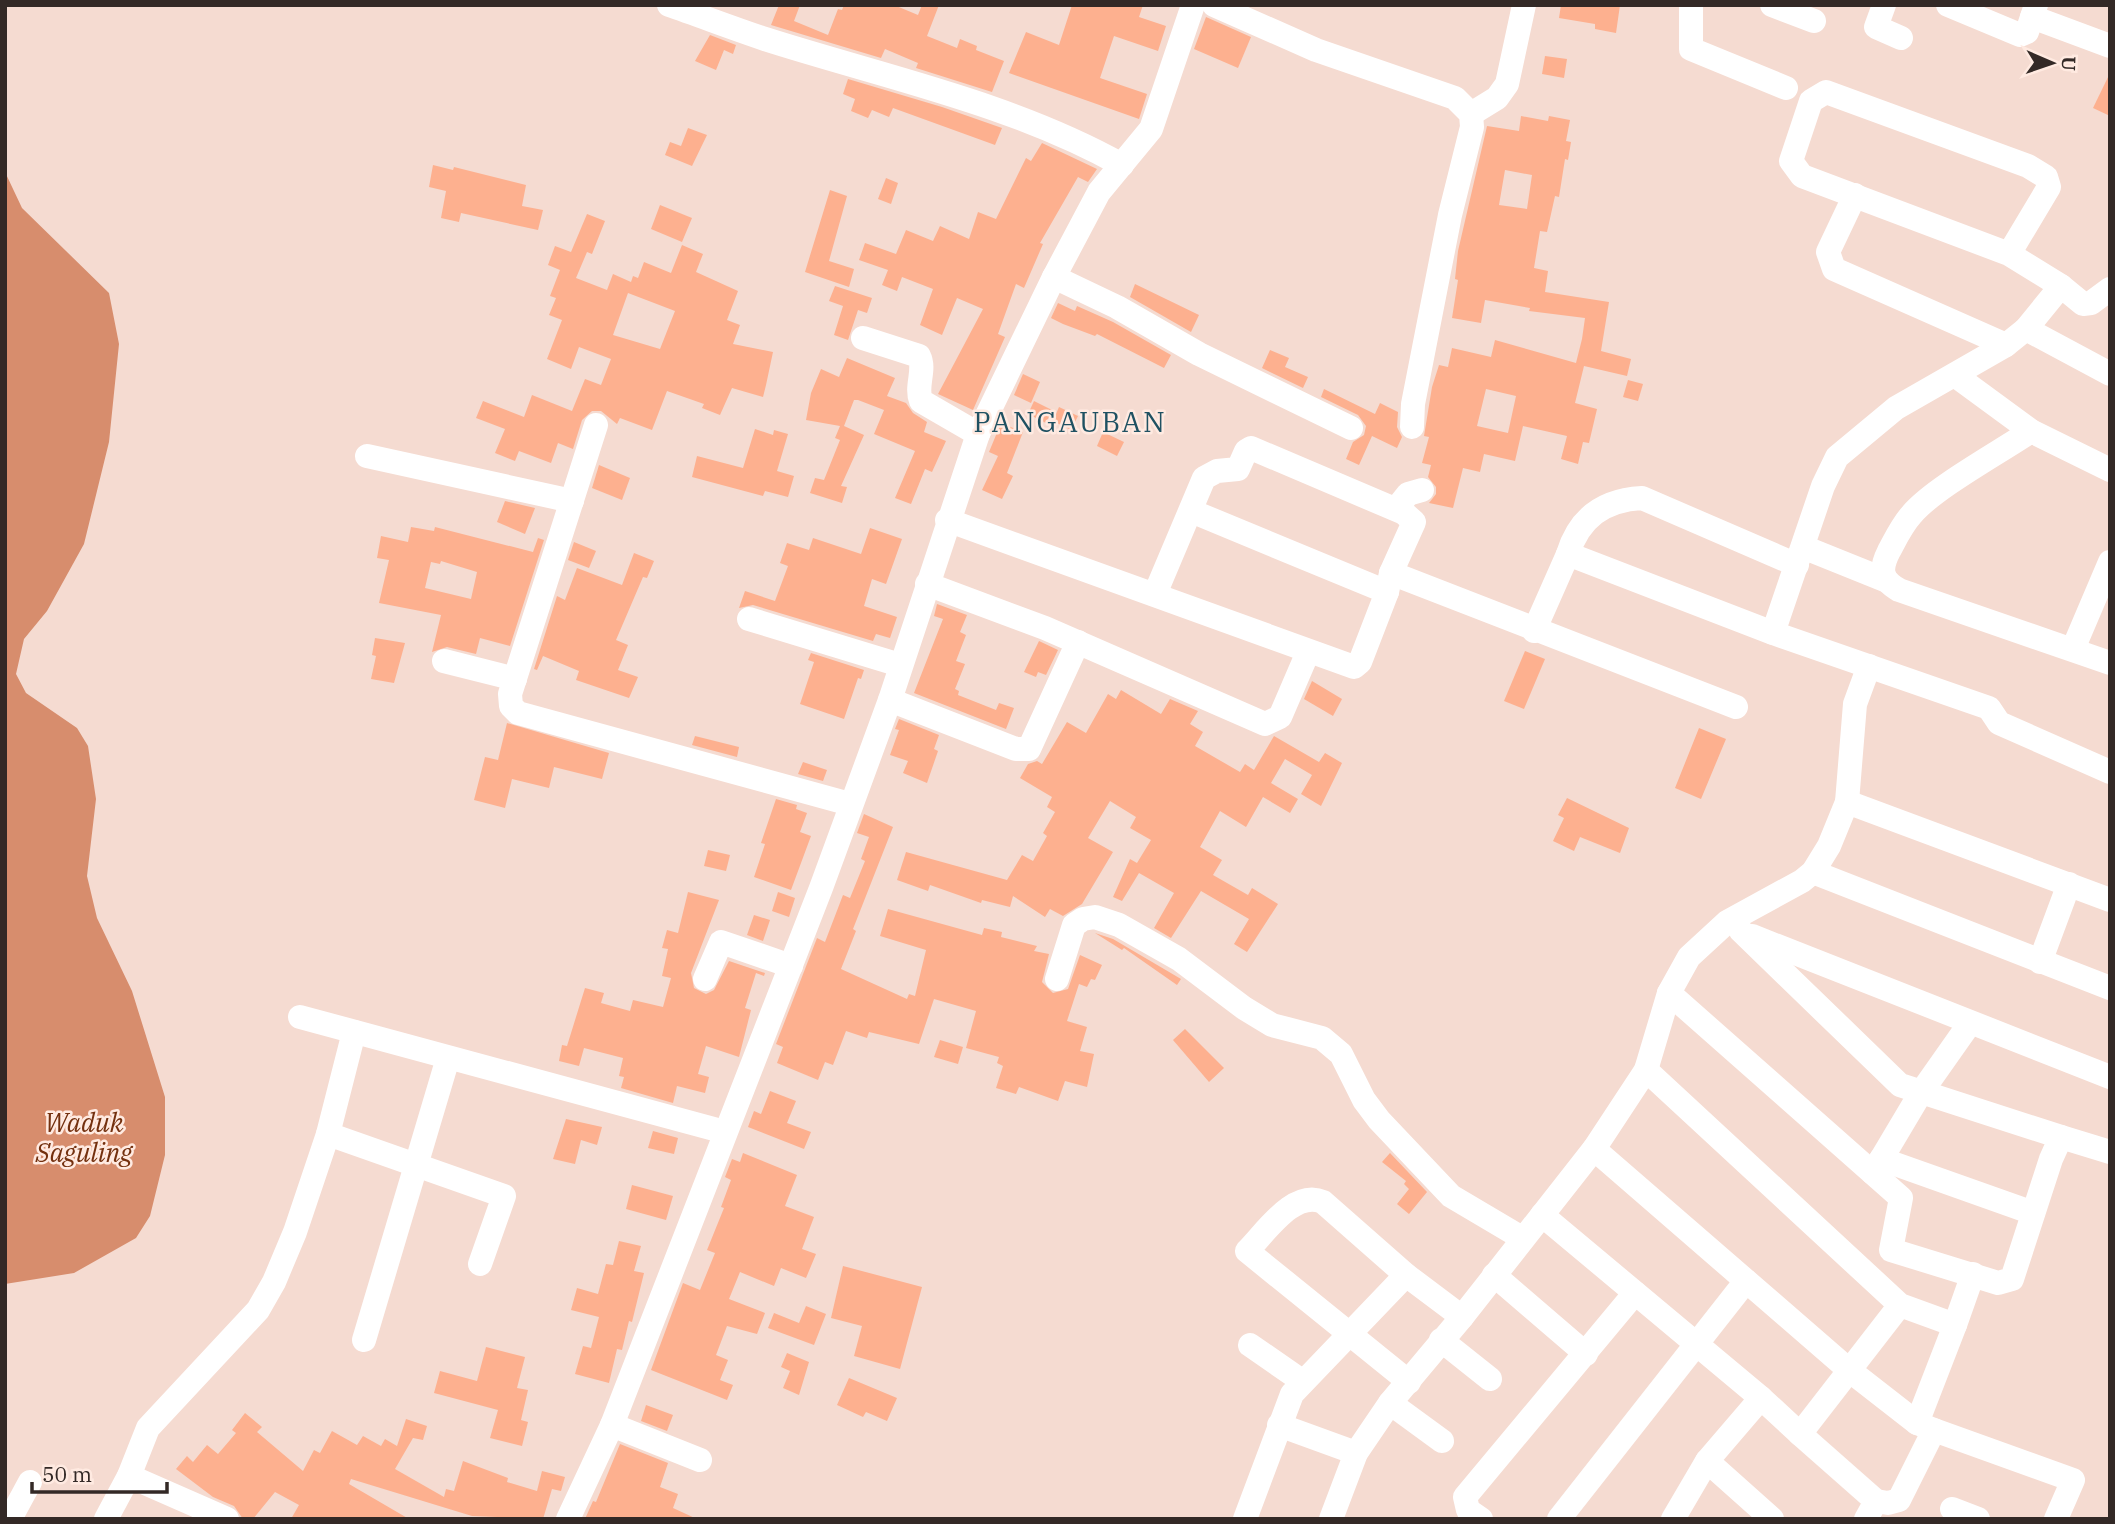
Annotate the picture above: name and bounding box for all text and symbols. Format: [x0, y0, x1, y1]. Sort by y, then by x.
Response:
north arrow [2017, 28, 2087, 98]
text: U [2057, 56, 2081, 71]
district label: PANGAUBAN [973, 403, 1167, 440]
water label: Waduk Saguling [34, 1105, 133, 1169]
scale bar [32, 1450, 166, 1494]
text: 50 m [42, 1460, 92, 1488]

